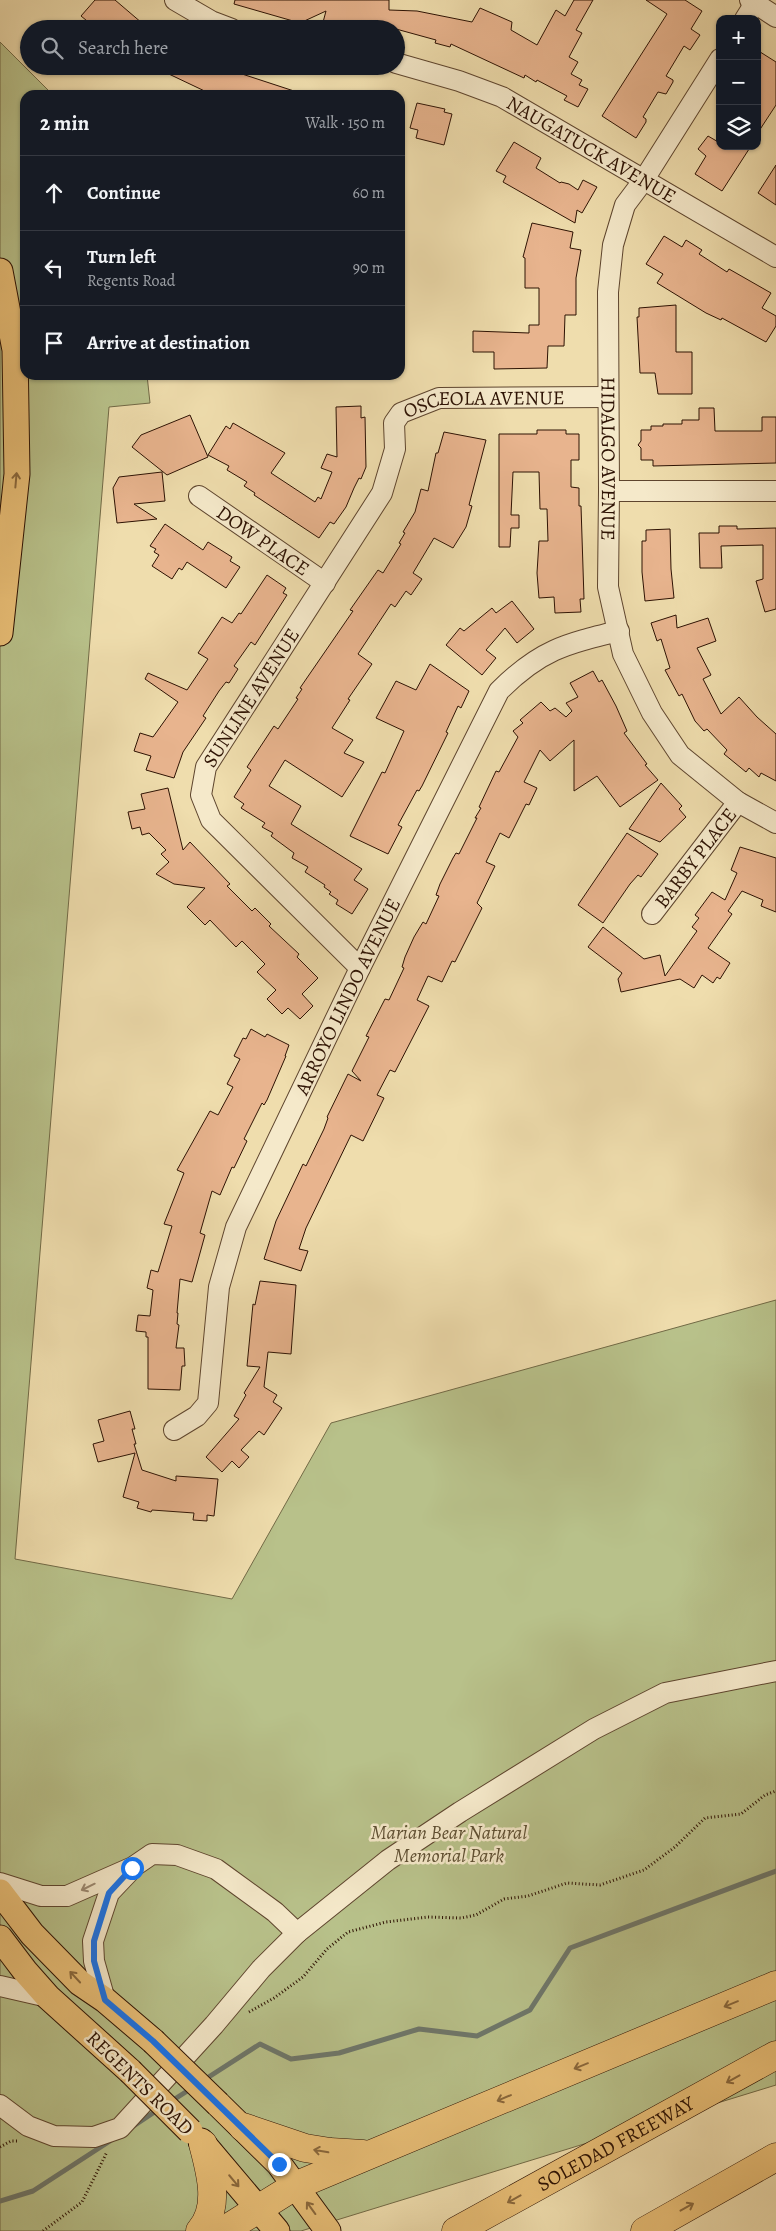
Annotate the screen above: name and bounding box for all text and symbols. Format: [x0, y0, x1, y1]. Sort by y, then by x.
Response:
map controls [716, 15, 761, 150]
button: + [716, 15, 761, 60]
search box [20, 20, 405, 75]
icon: search [38, 34, 66, 62]
text: Search here [78, 35, 168, 61]
button: − [716, 60, 761, 105]
street label: NAUGATUCK AVENUE [502, 89, 681, 209]
button: layers [716, 105, 761, 150]
text: 2 min [40, 109, 89, 137]
text: Walk · 150 m [305, 112, 385, 134]
icon: ahead [40, 179, 68, 207]
text: Continue [87, 180, 161, 206]
text: 60 m [353, 182, 385, 204]
text: Turn left [87, 244, 156, 270]
icon: left [40, 254, 68, 282]
text: 90 m [353, 257, 385, 279]
text: Regents Road [87, 270, 175, 292]
icon: arrive [40, 329, 68, 357]
text: Arrive at destination [87, 330, 250, 356]
street label: HIDALGO AVENUE [595, 377, 623, 541]
street label: OSCEOLA AVENUE [399, 384, 565, 424]
one-way arrow [11, 473, 21, 489]
street label: DOW PLACE [211, 499, 315, 582]
street label: SUNLINE AVENUE [196, 623, 305, 772]
street label: BARBY PLACE [648, 802, 743, 914]
street label: ARROYO LINDO AVENUE [287, 893, 407, 1100]
park label: Marian Bear Natural Memorial Park [371, 1819, 527, 1869]
route start [121, 1857, 144, 1880]
one-way arrow [81, 1883, 96, 1892]
one-way arrow [69, 1971, 81, 1984]
one-way arrow [724, 1999, 739, 2009]
street label: REGENTS ROAD [80, 2025, 200, 2141]
one-way arrow [574, 2061, 589, 2071]
one-way arrow [726, 2074, 741, 2084]
street label: SOLEDAD FREEWAY [532, 2089, 700, 2197]
one-way arrow [497, 2093, 512, 2103]
one-way arrow [313, 2145, 329, 2155]
route end [268, 2153, 291, 2176]
one-way arrow [228, 2174, 239, 2187]
one-way arrow [507, 2194, 522, 2204]
one-way arrow [306, 2201, 316, 2215]
one-way arrow [680, 2202, 695, 2212]

